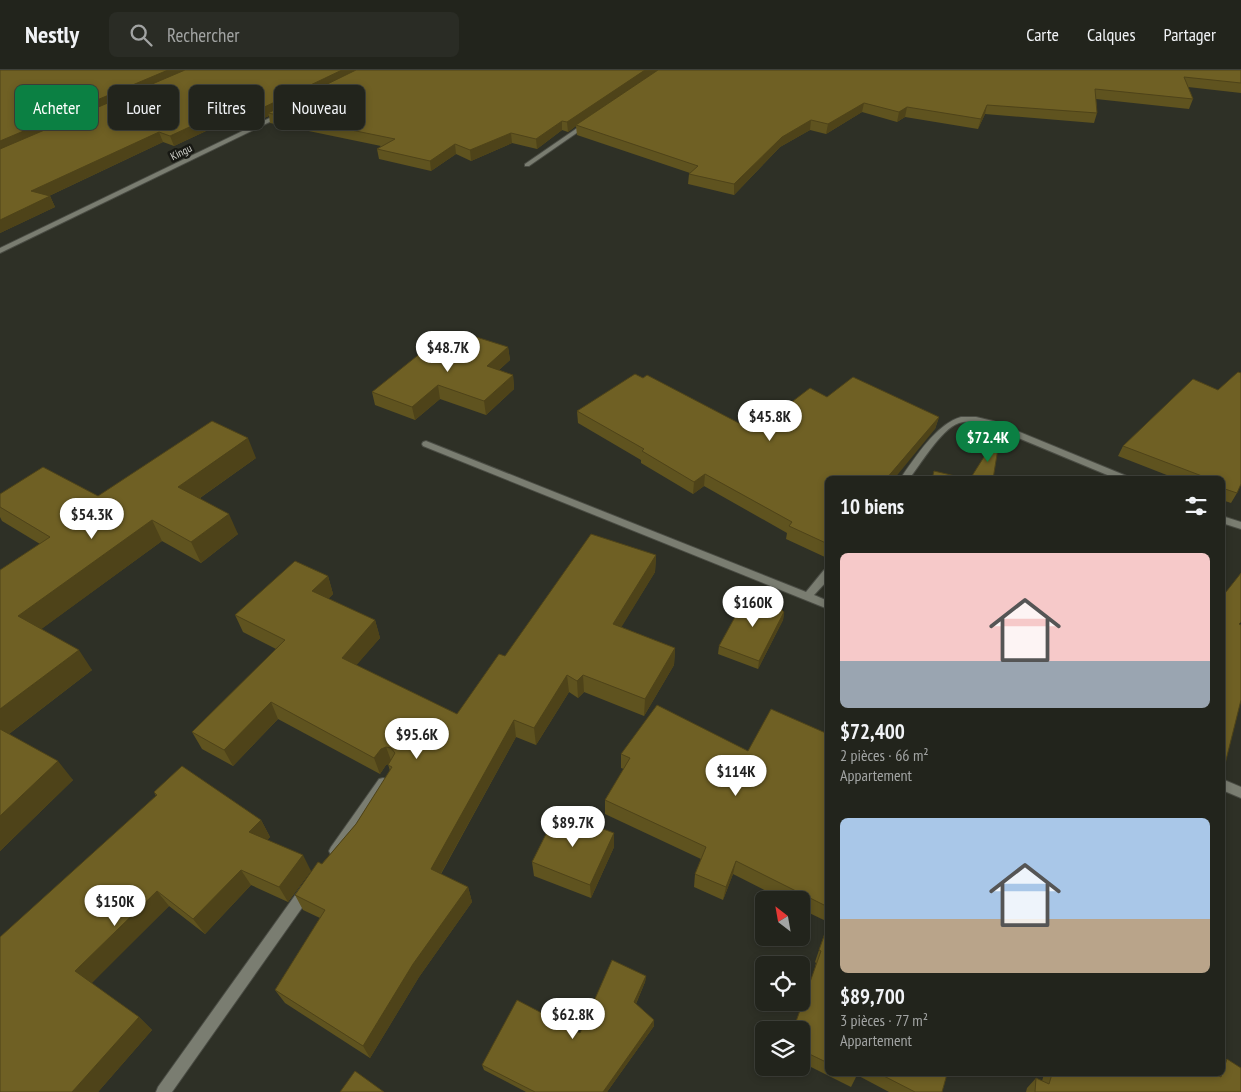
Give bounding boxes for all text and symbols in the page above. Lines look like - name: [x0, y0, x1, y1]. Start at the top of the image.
- search box: [109, 12, 459, 57]
- text: Nestly: [25, 19, 79, 50]
- icon: search: [127, 21, 155, 49]
- text: Rechercher: [167, 23, 240, 47]
- text: Carte: [1026, 23, 1059, 46]
- text: Calques: [1087, 23, 1136, 46]
- text: Partager: [1164, 23, 1216, 46]
- chip: Acheter: [15, 85, 98, 130]
- chip: Louer: [108, 85, 179, 130]
- chip: Filtres: [189, 85, 264, 130]
- chip: Nouveau: [274, 85, 365, 130]
- street label: Kingu: [168, 141, 194, 163]
- pin: $48.7K: [407, 330, 489, 373]
- text: $48.7K: [427, 337, 469, 357]
- pin: $45.8K: [729, 400, 811, 442]
- text: $45.8K: [749, 406, 791, 426]
- pin: $72.4K: [947, 420, 1029, 463]
- text: $72.4K: [967, 427, 1009, 447]
- icon: filters: [1182, 492, 1210, 520]
- text: 10 biens: [840, 493, 904, 520]
- pin: $54.3K: [51, 498, 133, 540]
- text: $54.3K: [71, 504, 113, 524]
- icon: home: [980, 585, 1070, 675]
- pin: $160K: [718, 586, 788, 628]
- text: $160K: [734, 592, 772, 612]
- pin: $95.6K: [376, 718, 458, 760]
- text: $72,400: [840, 718, 905, 745]
- text: $95.6K: [396, 724, 438, 744]
- text: 2 pièces · 66 m²: [840, 745, 929, 765]
- pin: $114K: [701, 754, 771, 797]
- text: $114K: [717, 761, 755, 781]
- text: Appartement: [840, 765, 912, 785]
- pin: $89.7K: [532, 806, 614, 848]
- text: $89.7K: [552, 812, 594, 832]
- icon: home: [980, 850, 1070, 940]
- pin: $150K: [80, 884, 150, 927]
- text: $150K: [96, 891, 134, 911]
- north arrow: [755, 891, 810, 946]
- map controls: [755, 891, 810, 1076]
- button: locate: [755, 956, 810, 1011]
- text: $89,700: [840, 983, 905, 1010]
- pin: $62.8K: [532, 998, 614, 1040]
- text: $62.8K: [552, 1004, 594, 1024]
- text: 3 pièces · 77 m²: [840, 1010, 928, 1030]
- button: layers: [755, 1021, 810, 1076]
- text: Appartement: [840, 1030, 912, 1050]

